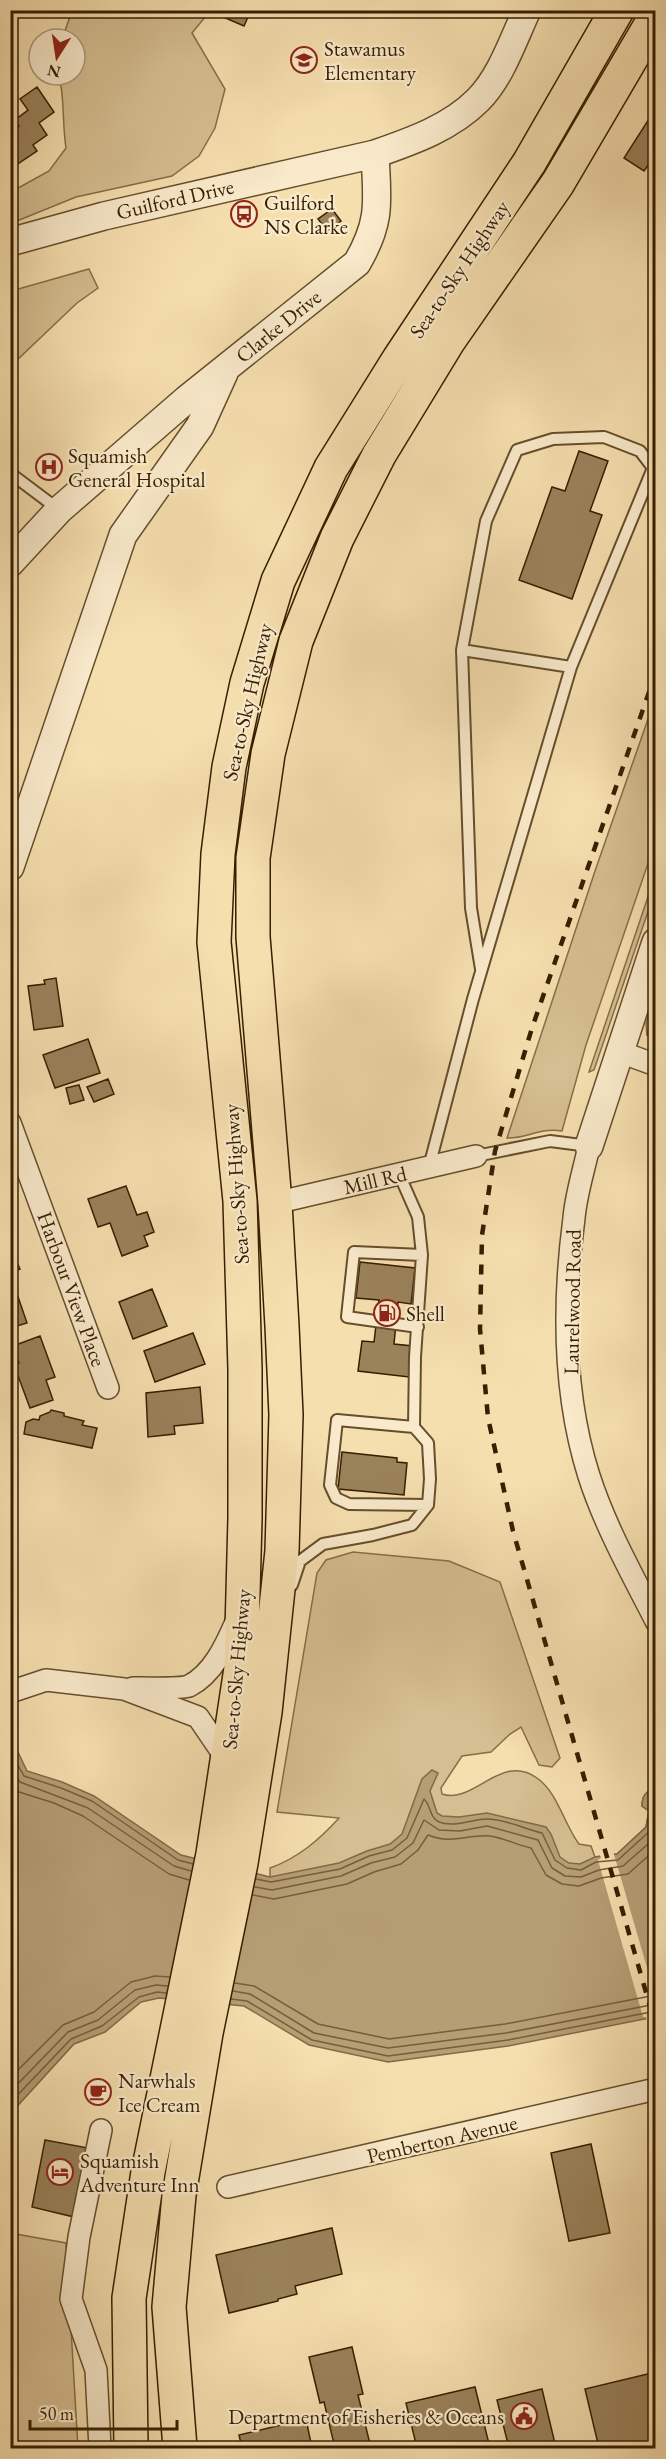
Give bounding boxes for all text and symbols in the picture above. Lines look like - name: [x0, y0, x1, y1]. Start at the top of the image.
- north arrow: [27, 27, 87, 87]
- place label: Stawamus Elementary: [324, 35, 417, 86]
- school or university icon: Stawamus Elementary: [289, 45, 319, 75]
- text: N: [45, 60, 63, 83]
- street label: Guilford Drive: [114, 172, 236, 226]
- place label: Guilford NS Clarke: [264, 189, 348, 240]
- street label: Sea-to-Sky Highway: [403, 194, 516, 343]
- bus stop icon: Guilford NS Clarke: [229, 199, 259, 229]
- street label: Clarke Drive: [230, 283, 326, 369]
- place label: Squamish General Hospital: [68, 442, 206, 493]
- hospital icon: Squamish General Hospital: [34, 452, 64, 482]
- street label: Sea-to-Sky Highway: [216, 620, 278, 783]
- street label: Sea-to-Sky Highway: [217, 1102, 255, 1265]
- street label: Mill Rd: [341, 1160, 410, 1200]
- street label: Harbour View Place: [31, 1208, 113, 1370]
- street label: Laurelwood Road: [557, 1229, 587, 1375]
- fuel station icon: Shell: [372, 1298, 402, 1328]
- place label: Shell: [406, 1300, 445, 1327]
- street label: Sea-to-Sky Highway: [216, 1587, 257, 1750]
- place label: Narwhals Ice Cream: [118, 2067, 201, 2118]
- cafe icon: Narwhals Ice Cream: [83, 2077, 113, 2107]
- street label: Pemberton Avenue: [364, 2109, 520, 2169]
- place label: Squamish Adventure Inn: [79, 2147, 200, 2198]
- hotel icon: Squamish Adventure Inn: [45, 2157, 75, 2187]
- scale bar: [30, 2393, 177, 2431]
- public building icon: Department of Fisheries & Oceans: [509, 2401, 539, 2431]
- text: 50 m: [39, 2402, 74, 2425]
- place label: Department of Fisheries & Oceans: [228, 2403, 504, 2430]

